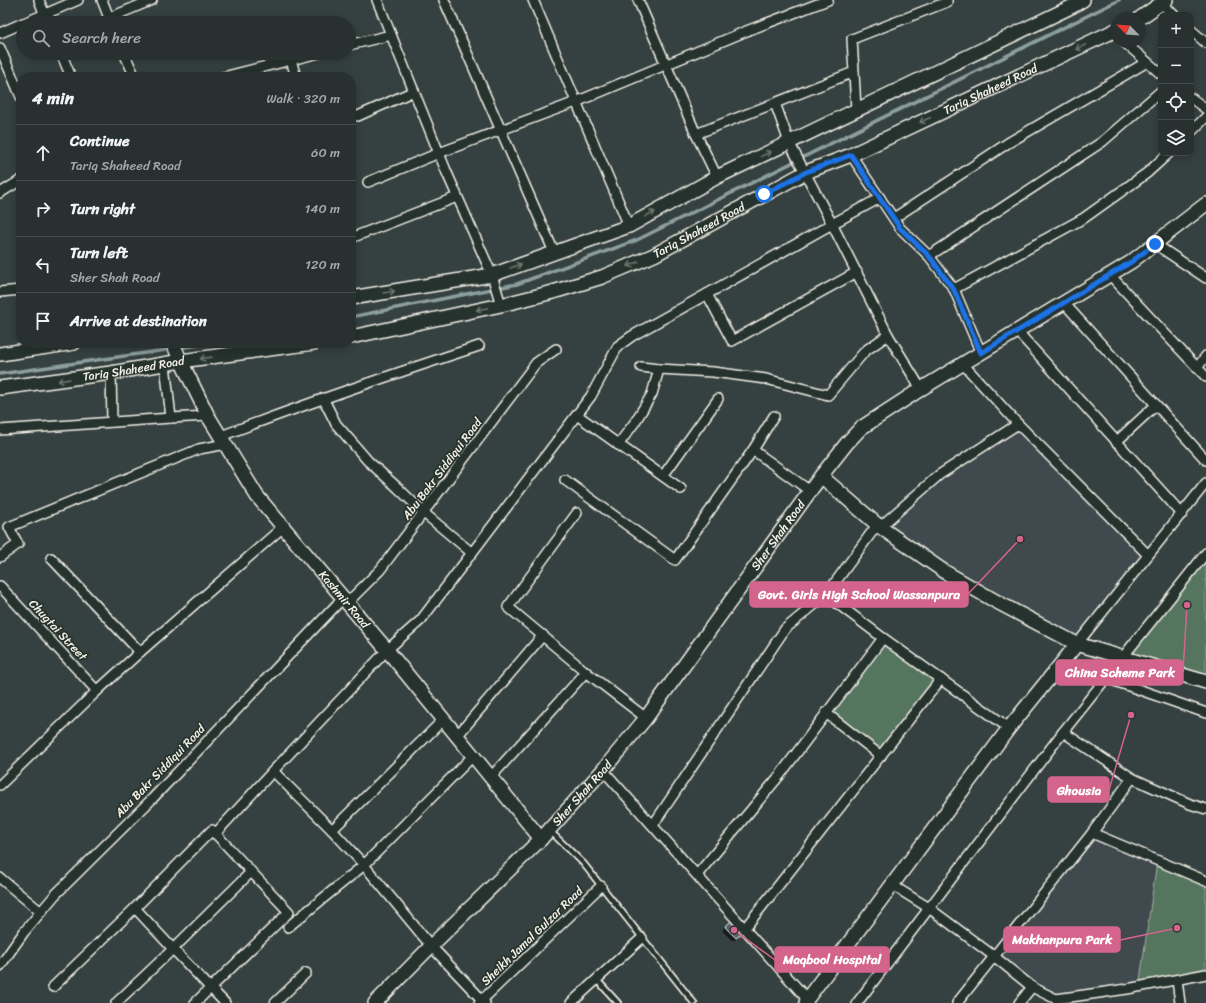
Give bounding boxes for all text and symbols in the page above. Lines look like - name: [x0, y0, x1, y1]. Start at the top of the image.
- north arrow: [1110, 12, 1146, 48]
- map controls: [1158, 12, 1194, 156]
- button: +: [1158, 12, 1194, 48]
- search box: [16, 16, 356, 60]
- text: Search here: [62, 25, 141, 51]
- icon: search: [30, 27, 52, 49]
- one-way arrow: [1075, 44, 1087, 51]
- button: −: [1158, 48, 1194, 84]
- street label: Tariq Shaheed Road: [939, 57, 1042, 121]
- text: 4 min: [32, 83, 74, 113]
- button: locate: [1158, 84, 1194, 120]
- text: Walk · 320 m: [266, 87, 340, 110]
- one-way arrow: [919, 117, 931, 124]
- button: layers: [1158, 120, 1194, 156]
- text: Continue: [70, 128, 130, 154]
- text: 60 m: [311, 141, 340, 164]
- icon: ahead: [32, 142, 54, 164]
- one-way arrow: [759, 149, 771, 157]
- text: Tariq Shaheed Road: [70, 154, 181, 177]
- route start: [755, 185, 773, 203]
- text: Turn right: [70, 196, 135, 222]
- street label: Tariq Shaheed Road: [649, 196, 750, 265]
- text: 140 m: [305, 197, 340, 220]
- icon: right: [32, 198, 54, 220]
- one-way arrow: [644, 210, 656, 217]
- route end: [1146, 235, 1164, 253]
- text: Turn left: [70, 240, 128, 266]
- text: 120 m: [305, 253, 340, 276]
- icon: left: [32, 254, 54, 276]
- one-way arrow: [627, 261, 639, 268]
- one-way arrow: [510, 262, 523, 269]
- text: Sher Shah Road: [70, 266, 160, 289]
- one-way arrow: [383, 288, 396, 296]
- one-way arrow: [476, 305, 489, 313]
- text: Arrive at destination: [70, 308, 207, 334]
- icon: arrive: [32, 310, 54, 332]
- street label: Tariq Shaheed Road: [82, 350, 186, 388]
- one-way arrow: [200, 354, 213, 362]
- one-way arrow: [58, 376, 71, 384]
- street label: Abu Bakr Siddiqui Road: [396, 412, 489, 526]
- street label: Sher Shah Road: [745, 495, 812, 575]
- street label: Kashmir Road: [313, 565, 376, 634]
- callout: Govt. Girls High School Wassanpura: [750, 582, 968, 607]
- text: Govt. Girls High School Wassanpura: [757, 583, 961, 606]
- street label: Chugtai Street: [23, 594, 94, 667]
- callout: China Scheme Park: [1056, 660, 1183, 685]
- text: China Scheme Park: [1064, 661, 1176, 684]
- street label: Abu Bakr Siddiqui Road: [109, 718, 212, 824]
- street label: Sher Shah Road: [546, 755, 618, 831]
- callout: Ghousia: [1048, 777, 1109, 802]
- text: Ghousia: [1056, 779, 1102, 802]
- street label: Sheikh Jamal Gulzar Road: [476, 881, 589, 991]
- callout: Makhanpura Park: [1004, 927, 1120, 952]
- text: Makhanpura Park: [1011, 928, 1113, 951]
- callout: Maqbool Hospital: [775, 947, 889, 972]
- text: Maqbool Hospital: [782, 948, 882, 971]

